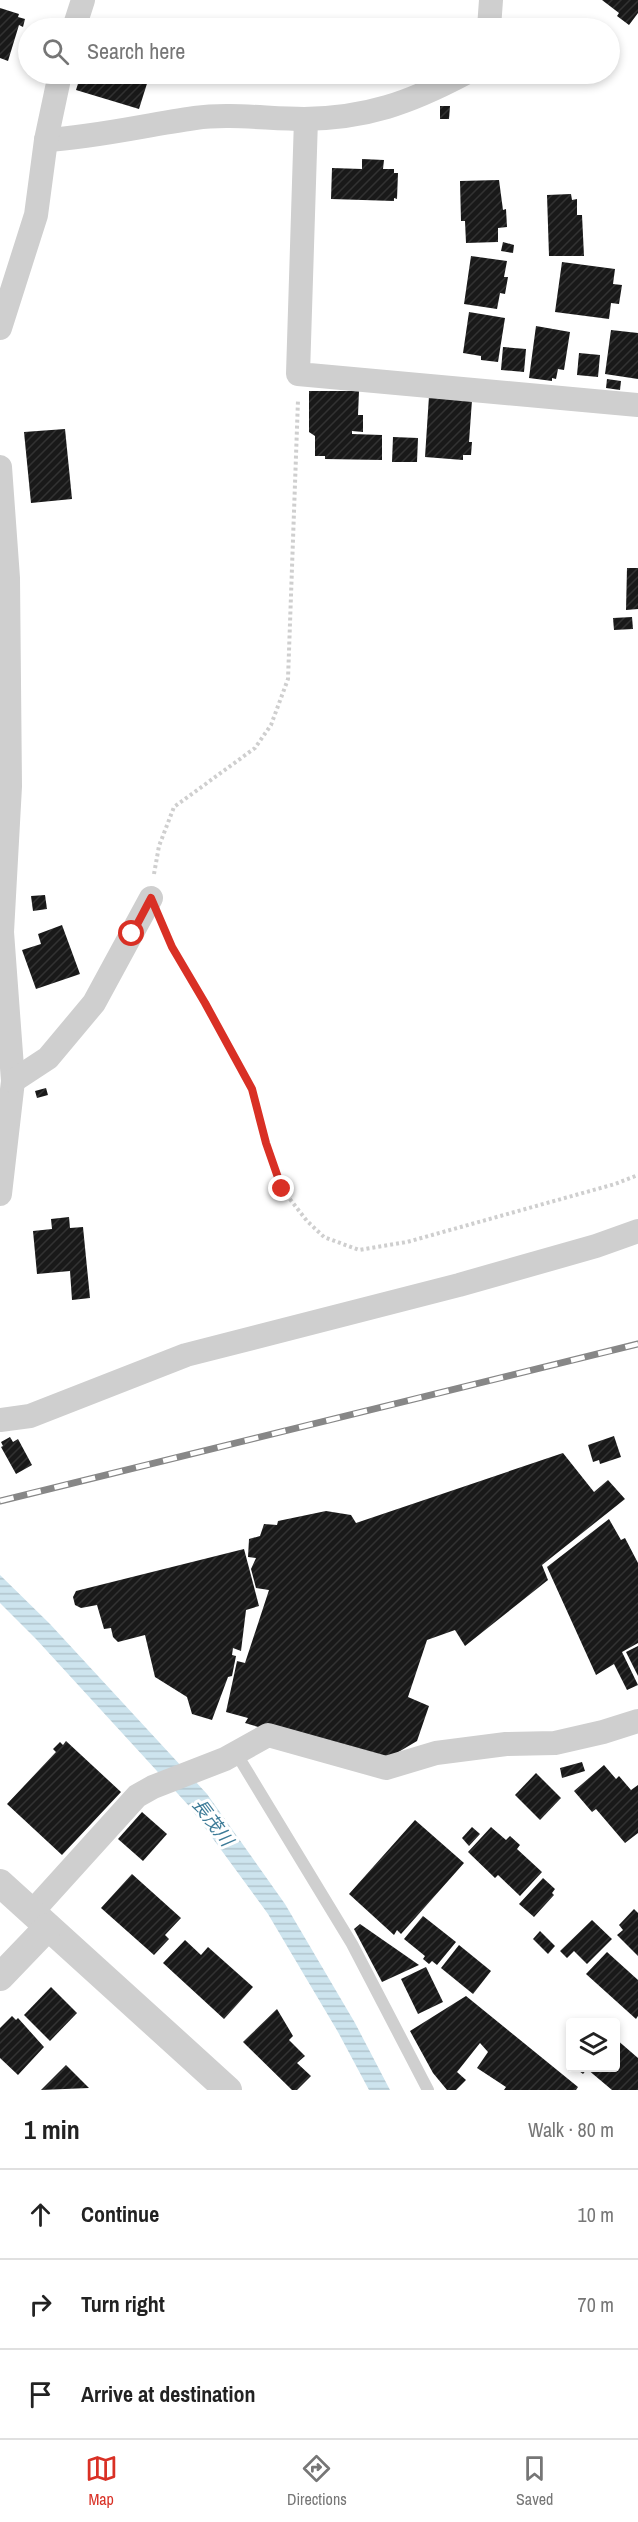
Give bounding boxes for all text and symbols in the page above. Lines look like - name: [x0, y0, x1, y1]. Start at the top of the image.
- search box: [18, 18, 620, 84]
- icon: search: [39, 35, 72, 68]
- text: Search here: [87, 36, 185, 66]
- route start: [118, 920, 144, 946]
- route end: [268, 1175, 294, 1201]
- water label: 長茂川: [187, 1793, 240, 1853]
- map controls: [566, 2018, 620, 2072]
- button: layers: [566, 2018, 620, 2072]
- text: 1 min: [24, 2112, 80, 2147]
- text: Walk · 80 m: [528, 2116, 614, 2143]
- icon: ahead: [24, 2198, 57, 2231]
- text: Continue: [81, 2199, 159, 2229]
- text: 10 m: [578, 2201, 614, 2228]
- icon: right: [24, 2288, 57, 2321]
- text: Turn right: [81, 2289, 165, 2319]
- text: 70 m: [578, 2291, 614, 2318]
- icon: arrive: [24, 2378, 57, 2411]
- text: Arrive at destination: [81, 2379, 255, 2409]
- tab: Map: [85, 2452, 118, 2510]
- tab: Directions: [287, 2452, 347, 2510]
- tab: Saved: [516, 2452, 553, 2510]

